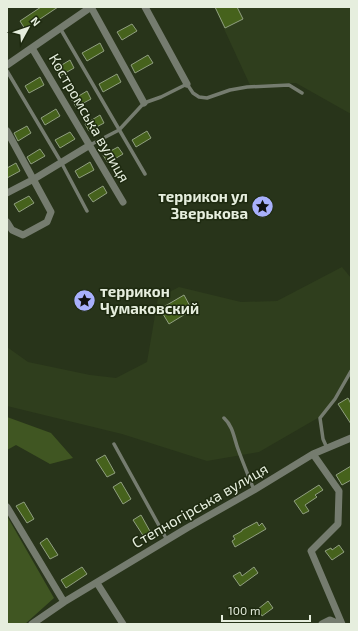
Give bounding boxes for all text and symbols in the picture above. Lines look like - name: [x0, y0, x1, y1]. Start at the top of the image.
- north arrow: [8, 8, 48, 48]
- text: N: [29, 14, 44, 29]
- street label: Костромська вулиця: [45, 50, 134, 185]
- place label: террикон ул Зверькова: [158, 187, 248, 222]
- place icon: террикон ул Зверькова: [250, 193, 276, 219]
- place label: террикон Чумаковский: [100, 282, 199, 317]
- place icon: террикон Чумаковский: [72, 288, 98, 314]
- street label: Степногірська вулиця: [128, 459, 271, 552]
- scale bar: [222, 597, 310, 623]
- text: 100 m: [228, 603, 260, 617]

